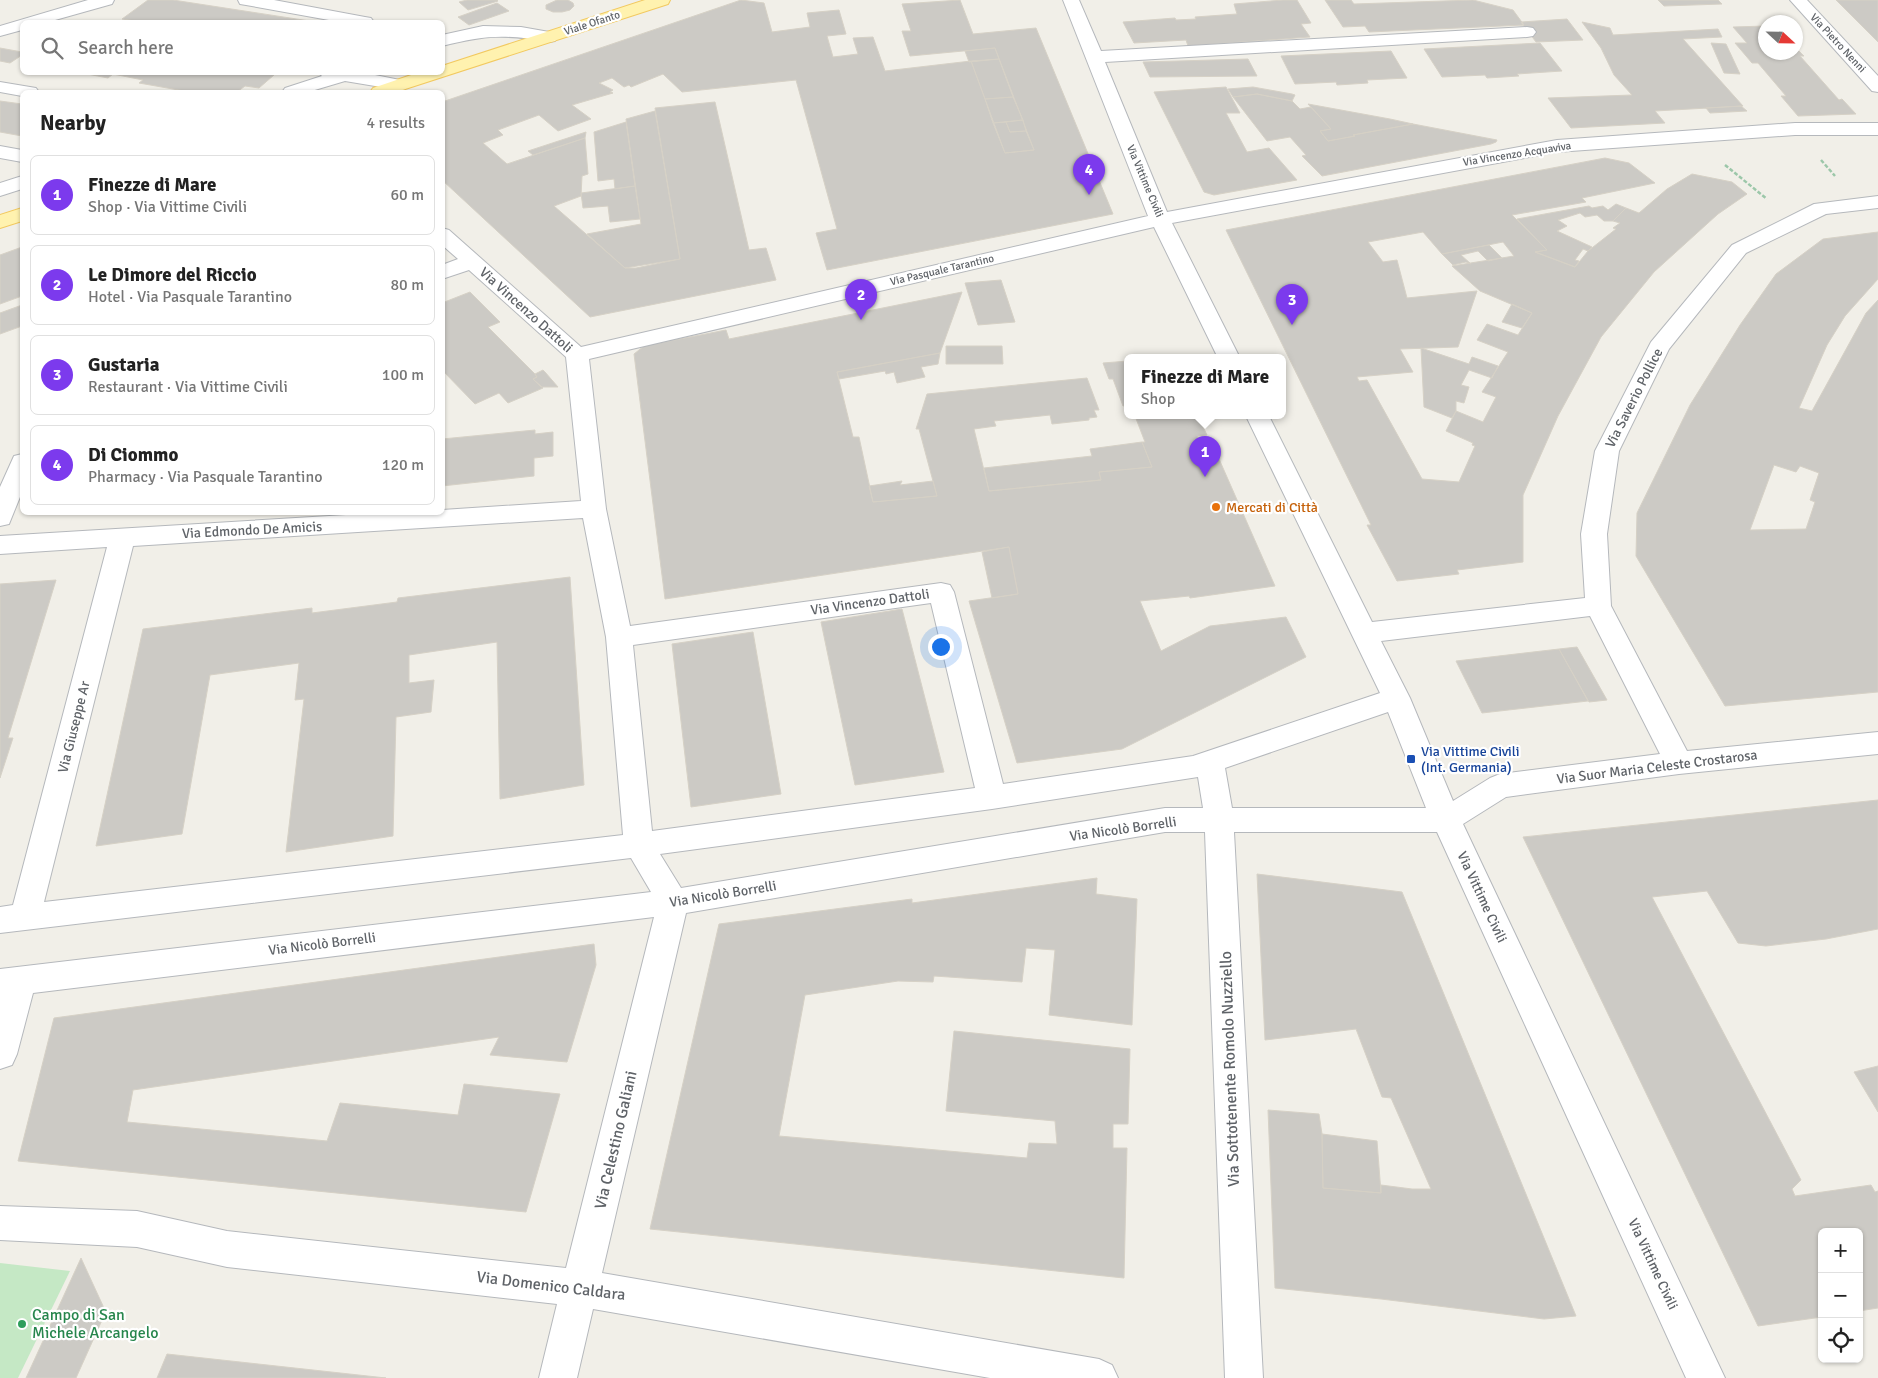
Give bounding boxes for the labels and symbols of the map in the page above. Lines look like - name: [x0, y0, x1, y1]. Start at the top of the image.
- street label: Viale Ofanto: [562, 8, 622, 38]
- street label: Via Pietro Nenni: [1807, 11, 1869, 75]
- north arrow: [1758, 15, 1803, 60]
- street label: Via Vincenzo Acquaviva: [1462, 139, 1572, 169]
- street label: Via Vittime Civili: [1124, 143, 1166, 219]
- pin: 4: [1073, 154, 1105, 195]
- street label: Via Pasquale Tarantino: [889, 252, 996, 288]
- street label: Via Vincenzo Dattoli: [476, 264, 576, 356]
- pin: 2: [845, 279, 877, 320]
- pin: 3: [1276, 284, 1308, 325]
- street label: Via Saverio Pollice: [1602, 345, 1666, 451]
- pin: 1: [1189, 436, 1221, 477]
- place label: Mercati di Città: [1226, 499, 1318, 516]
- marker: Mercati di Città: [1210, 501, 1222, 513]
- street label: Via Edmondo De Amicis: [181, 518, 323, 542]
- street label: Via Vincenzo Dattoli: [810, 585, 930, 619]
- your location: [928, 634, 954, 660]
- street label: Via Giuseppe Ar: [54, 678, 94, 775]
- place label: Via Vittime Civili (Int. Germania): [1421, 743, 1520, 776]
- street label: Via Suor Maria Celeste Crostarosa: [1556, 746, 1758, 788]
- marker: Via Vittime Civili (Int. Germania): [1405, 753, 1417, 765]
- street label: Via Nicolò Borrelli: [1068, 813, 1178, 845]
- street label: Via Vittime Civili: [1453, 849, 1511, 945]
- street label: Via Nicolò Borrelli: [668, 877, 778, 911]
- street label: Via Nicolò Borrelli: [267, 929, 377, 959]
- street label: Via Sottotenente Romolo Nuzziello: [1216, 951, 1244, 1187]
- street label: Via Celestino Galiani: [590, 1069, 642, 1211]
- street label: Via Vittime Civili: [1624, 1216, 1682, 1312]
- street label: Via Domenico Caldara: [475, 1267, 627, 1305]
- place label: Campo di San Michele Arcangelo: [32, 1305, 159, 1343]
- marker: Campo di San Michele Arcangelo: [16, 1318, 28, 1330]

